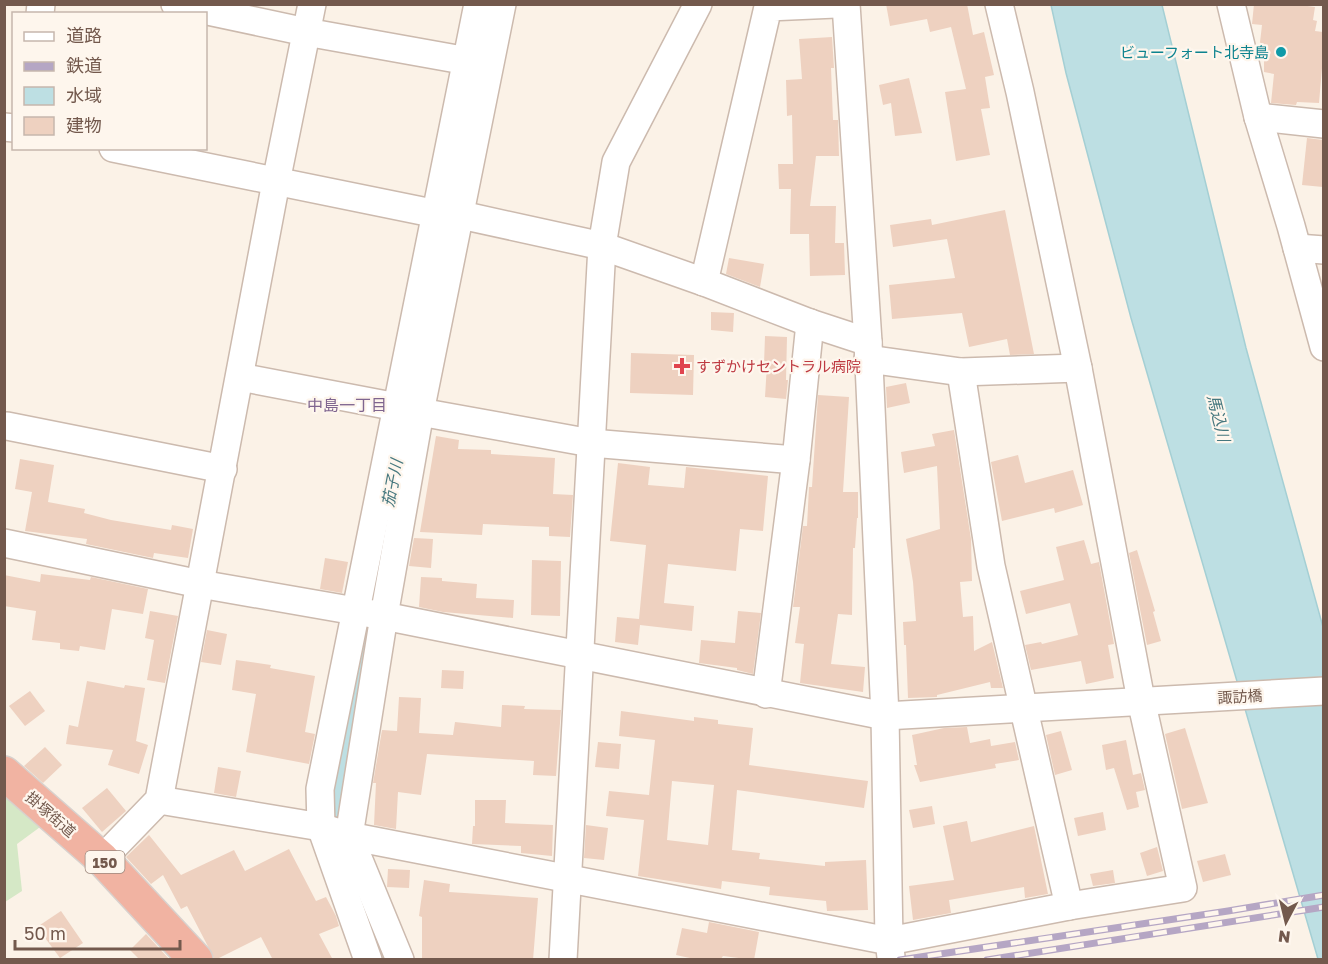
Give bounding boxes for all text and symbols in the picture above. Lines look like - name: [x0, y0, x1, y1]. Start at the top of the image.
- legend: [12, 12, 207, 150]
- text: 道路: [66, 24, 102, 46]
- place label: ビューフォート北寺島: [1120, 43, 1269, 61]
- marker: ビューフォート北寺島: [1274, 45, 1288, 59]
- text: 鉄道: [66, 54, 102, 76]
- text: 水域: [66, 84, 102, 106]
- text: 建物: [66, 114, 102, 136]
- marker: すずかけセントラル病院: [673, 357, 691, 375]
- place label: すずかけセントラル病院: [696, 357, 861, 375]
- water label: 馬込川: [1203, 392, 1235, 446]
- district label: 中島一丁目: [307, 395, 387, 415]
- water label: 茄子川: [378, 456, 407, 508]
- street label: 諏訪橋: [1217, 686, 1263, 706]
- street label: 掛塚街道: [22, 788, 80, 840]
- road number: 150: [86, 851, 124, 873]
- north arrow: [1256, 892, 1316, 952]
- scale bar: [15, 913, 180, 951]
- text: 50 m: [24, 922, 66, 944]
- text: N: [1277, 926, 1291, 948]

